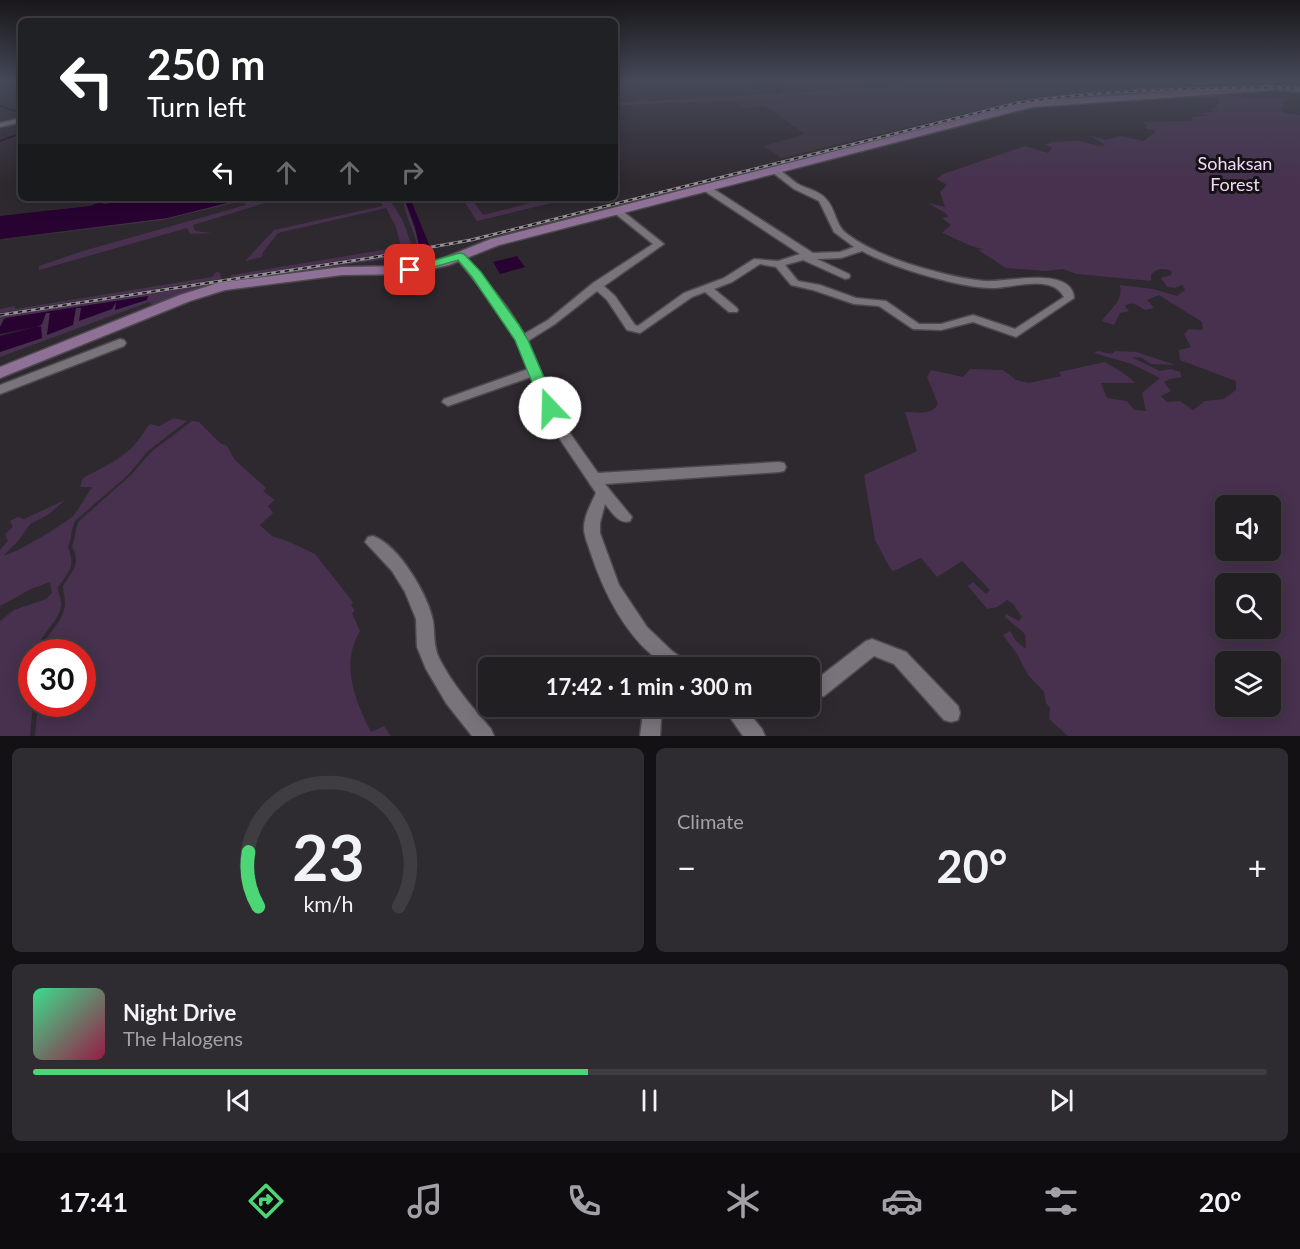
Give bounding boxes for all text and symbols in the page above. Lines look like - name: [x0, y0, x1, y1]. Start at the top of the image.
- text: 250 m: [147, 39, 265, 89]
- icon: left: [48, 42, 126, 120]
- text: Turn left: [147, 90, 246, 123]
- park label: Sohaksan Forest: [1198, 152, 1272, 195]
- icon: left: [207, 156, 240, 189]
- icon: ahead: [270, 156, 303, 189]
- icon: ahead: [333, 156, 366, 189]
- icon: right: [396, 156, 429, 189]
- pin: [384, 244, 435, 295]
- icon: arrive: [393, 253, 426, 286]
- position arrow: [518, 376, 582, 440]
- map controls: [1215, 495, 1281, 717]
- button: sound: [1215, 495, 1281, 561]
- button: search: [1215, 573, 1281, 639]
- speed limit sign: 30: [18, 639, 96, 717]
- button: layers: [1215, 651, 1281, 717]
- text: 17:42 · 1 min · 300 m: [546, 673, 752, 700]
- text: Climate: [677, 809, 744, 833]
- text: 23: [292, 819, 364, 894]
- text: 20°: [937, 839, 1007, 893]
- text: −: [677, 847, 696, 887]
- text: +: [1248, 847, 1267, 887]
- text: km/h: [303, 891, 353, 917]
- text: Night Drive: [123, 999, 236, 1026]
- text: The Halogens: [123, 1026, 243, 1050]
- icon: previous: [222, 1084, 255, 1117]
- icon: pause: [633, 1084, 666, 1117]
- icon: next: [1045, 1084, 1078, 1117]
- icon: directions: [245, 1180, 287, 1222]
- icon: music: [404, 1180, 446, 1222]
- icon: phone: [563, 1180, 605, 1222]
- icon: climate: [722, 1180, 764, 1222]
- icon: car: [881, 1180, 923, 1222]
- icon: filters: [1040, 1180, 1082, 1222]
- text: 17:41: [58, 1185, 128, 1218]
- text: 20°: [1199, 1185, 1241, 1218]

